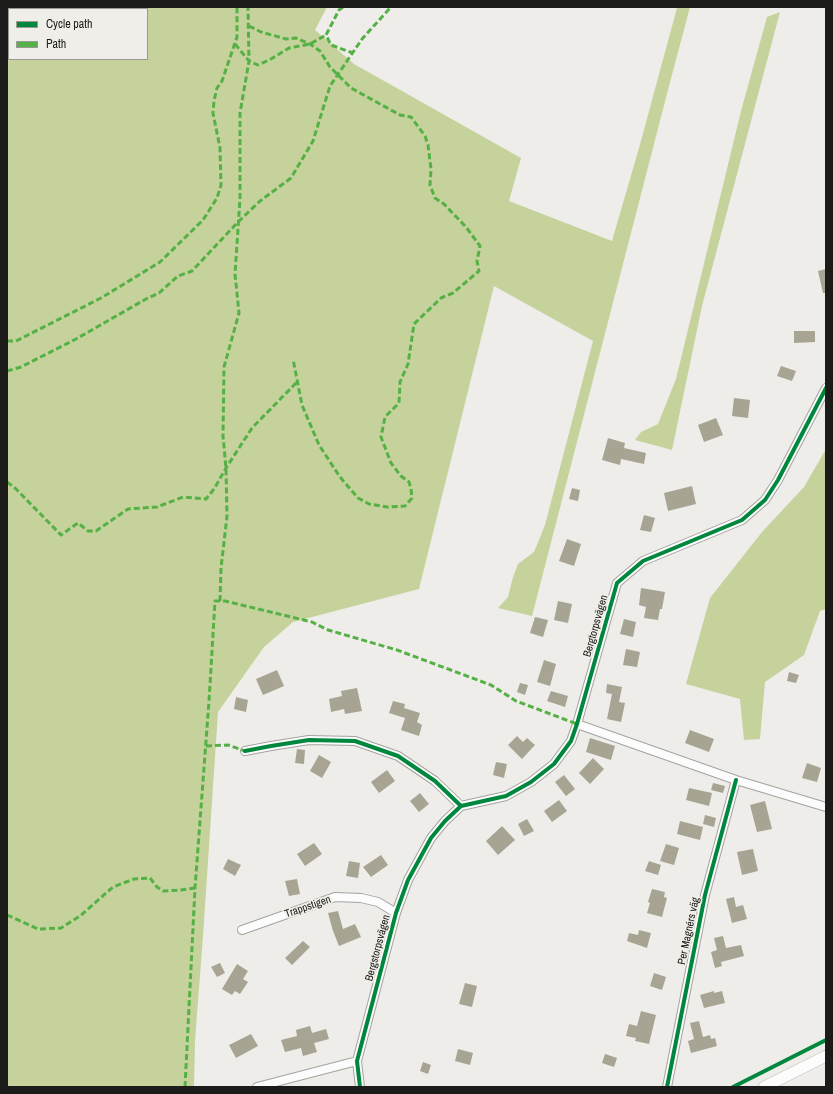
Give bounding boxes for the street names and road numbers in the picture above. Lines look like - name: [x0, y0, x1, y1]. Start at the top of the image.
- street label: Bergtorpsvägen: [581, 594, 611, 658]
- street label: Trappstigen: [283, 893, 333, 921]
- street label: Per Magnérs väg: [675, 896, 703, 966]
- street label: Bergstorpsvägen: [363, 913, 393, 983]

